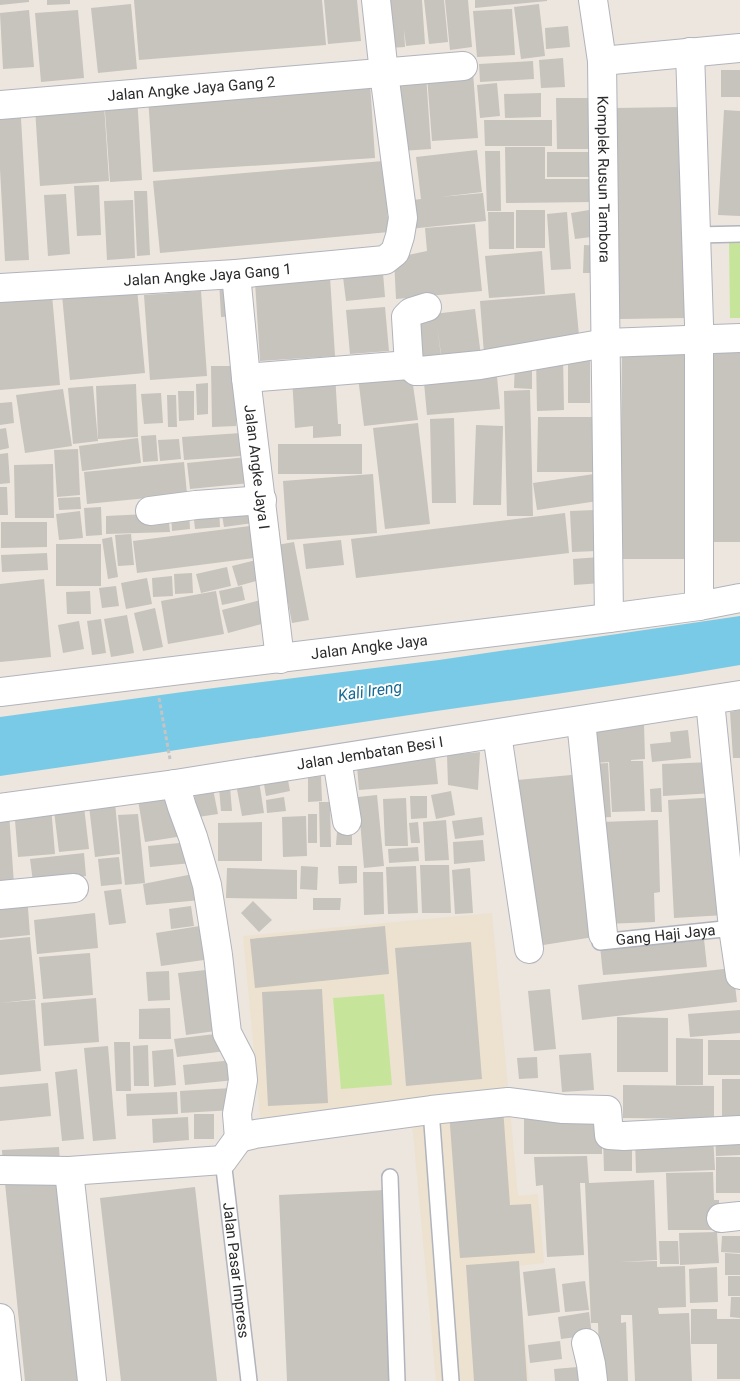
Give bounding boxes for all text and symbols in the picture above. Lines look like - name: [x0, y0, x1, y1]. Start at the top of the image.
- street label: Jalan Angke Jaya Gang 2: [107, 73, 276, 105]
- street label: Komplek Rusun Tambora: [593, 96, 614, 263]
- street label: Jalan Angke Jaya Gang 1: [123, 260, 292, 290]
- street label: Jalan Angke Jaya I: [240, 404, 273, 530]
- street label: Jalan Angke Jaya: [310, 631, 429, 663]
- water label: Kali Ireng: [337, 677, 404, 705]
- street label: Jalan Jembatan Besi I: [295, 733, 444, 774]
- street label: Gang Haji Jaya: [615, 921, 716, 949]
- street label: Jalan Pasar Impress: [219, 1201, 253, 1339]

